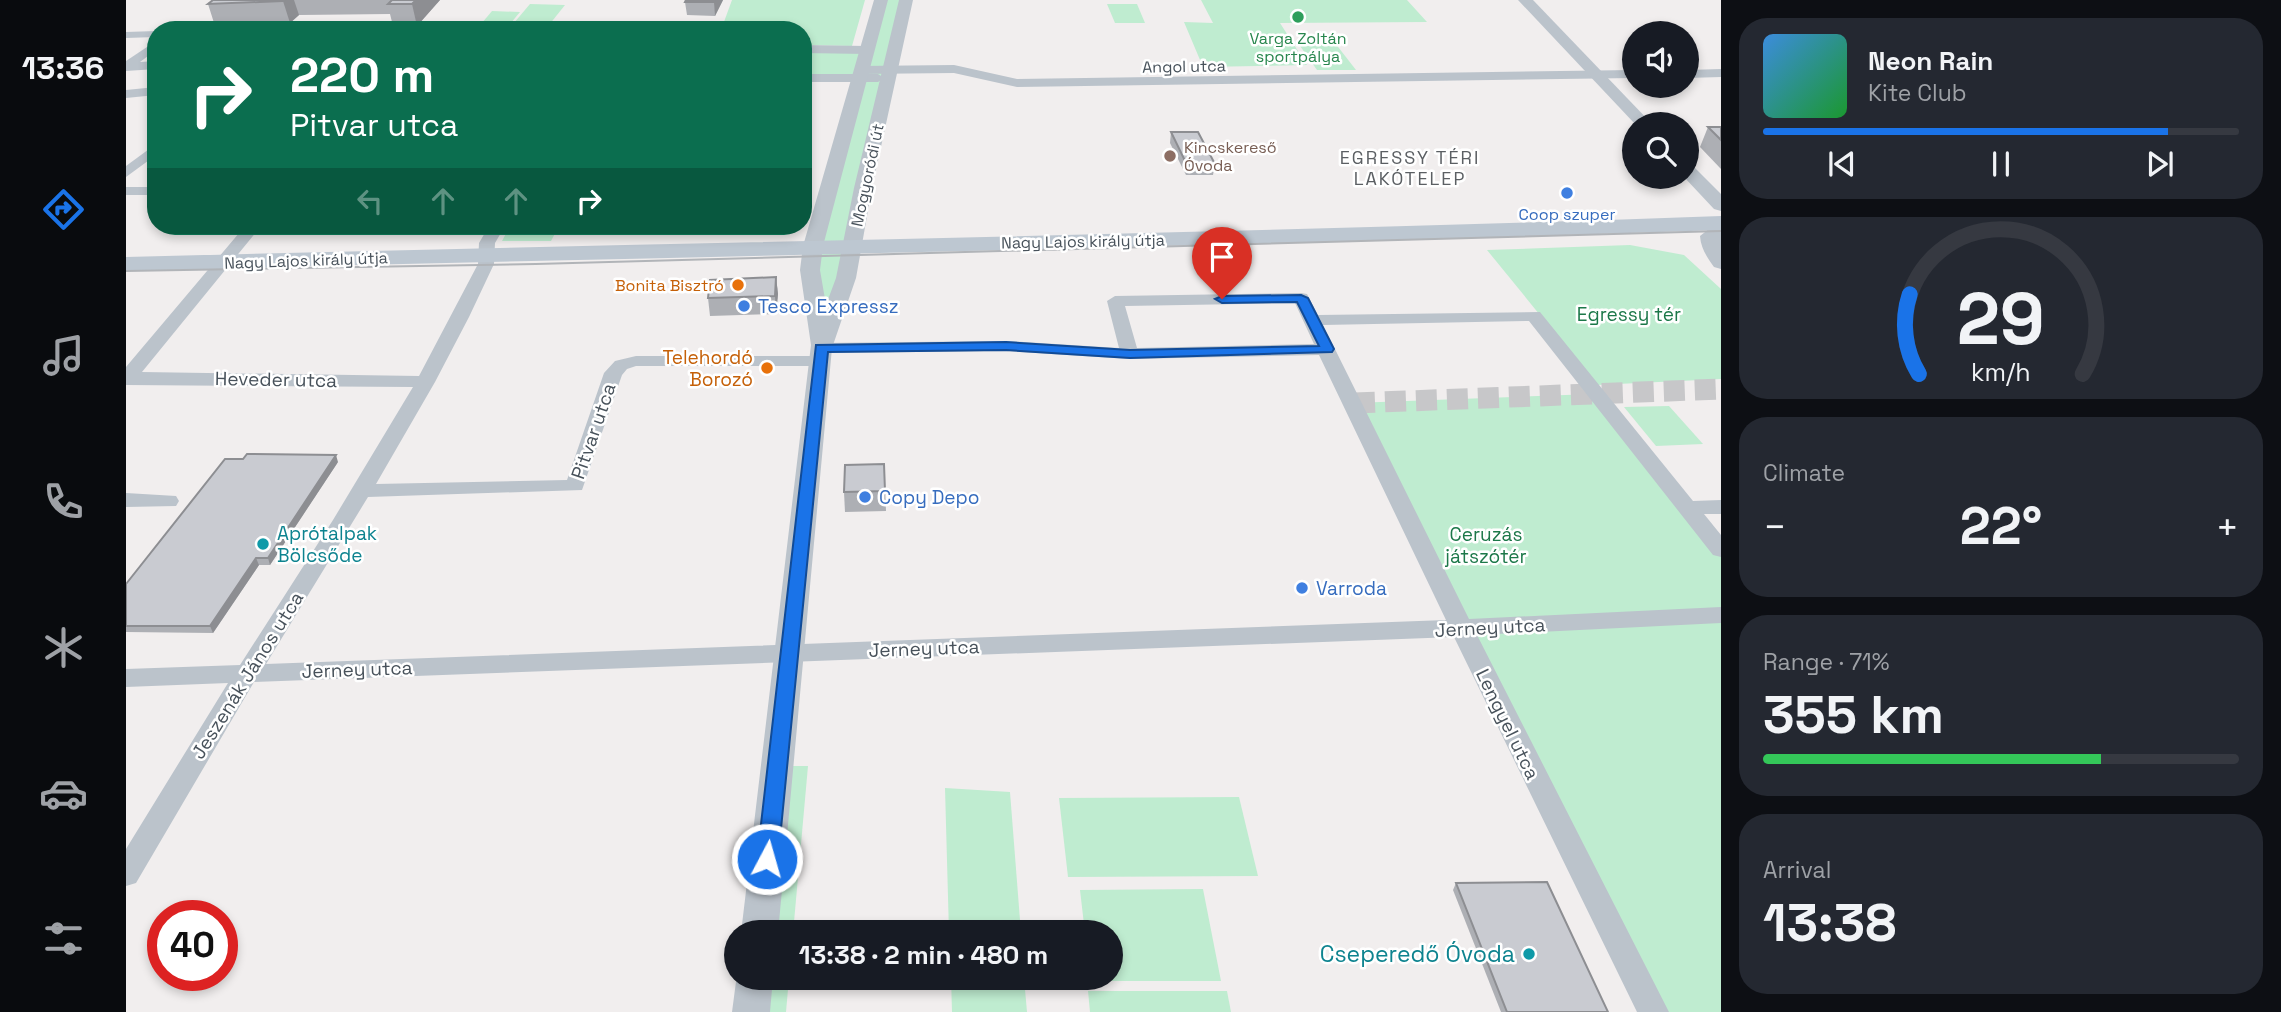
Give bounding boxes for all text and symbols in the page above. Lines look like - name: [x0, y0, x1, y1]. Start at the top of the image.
- marker: Varga Zoltán sportpálya: [1290, 9, 1306, 25]
- map controls: [1622, 21, 1699, 189]
- button: sound: [1622, 21, 1699, 98]
- place label: Varga Zoltán sportpálya: [1250, 28, 1346, 67]
- text: 220 m: [290, 44, 434, 106]
- text: Neon Rain: [1868, 44, 1993, 78]
- text: 13:36: [22, 48, 104, 88]
- icon: right: [175, 49, 266, 140]
- street label: Angol utca: [1142, 55, 1226, 78]
- text: Kite Club: [1868, 78, 1967, 108]
- text: Pitvar utca: [290, 105, 459, 145]
- button: search: [1622, 112, 1699, 189]
- street label: Mogyoródi út: [846, 122, 889, 229]
- place label: Kincskereső Óvoda: [1184, 137, 1277, 176]
- icon: previous: [1823, 145, 1861, 183]
- icon: pause: [1982, 145, 2020, 183]
- icon: next: [2141, 145, 2179, 183]
- district label: EGRESSY TÉRI LAKÓTELEP: [1340, 146, 1480, 190]
- marker: Kincskereső Óvoda: [1162, 148, 1178, 164]
- icon: left: [351, 182, 389, 220]
- icon: ahead: [424, 182, 462, 220]
- icon: ahead: [497, 182, 535, 220]
- icon: right: [570, 182, 608, 220]
- icon: directions: [39, 185, 88, 234]
- marker: Coop szuper: [1559, 185, 1575, 201]
- place label: Coop szuper: [1519, 204, 1615, 225]
- pin: [1192, 227, 1252, 299]
- street label: Nagy Lajos király útja: [1001, 230, 1165, 253]
- icon: arrive: [1203, 238, 1241, 276]
- street label: Nagy Lajos király útja: [224, 247, 388, 274]
- text: 29: [1957, 272, 2045, 365]
- place label: Bonita Bisztró: [615, 275, 724, 296]
- marker: Bonita Bisztró: [730, 277, 746, 293]
- place label: Tesco Expressz: [758, 294, 899, 319]
- marker: Tesco Expressz: [736, 298, 752, 314]
- park label: Egressy tér: [1577, 302, 1681, 327]
- icon: music: [39, 331, 88, 380]
- place label: Telehordó Borozó: [662, 345, 753, 392]
- text: km/h: [1971, 355, 2031, 387]
- marker: Telehordó Borozó: [759, 360, 775, 376]
- street label: Heveder utca: [215, 366, 337, 393]
- street label: Pitvar utca: [565, 380, 622, 483]
- text: Climate: [1763, 458, 1845, 488]
- icon: phone: [39, 477, 88, 526]
- place label: Copy Depo: [879, 485, 980, 510]
- marker: Copy Depo: [857, 489, 873, 505]
- text: 22°: [1960, 493, 2042, 559]
- text: −: [1763, 503, 1787, 551]
- text: +: [2215, 503, 2239, 551]
- place label: Aprótalpak Bölcsőde: [277, 521, 377, 568]
- park label: Ceruzás játszótér: [1444, 522, 1527, 569]
- marker: Aprótalpak Bölcsőde: [255, 536, 271, 552]
- place label: Varroda: [1316, 576, 1387, 601]
- marker: Varroda: [1294, 580, 1310, 596]
- street label: Jeszenák János utca: [186, 587, 309, 764]
- street label: Jerney utca: [1434, 612, 1546, 643]
- icon: climate: [39, 623, 88, 672]
- street label: Jerney utca: [868, 634, 980, 663]
- text: Range · 71%: [1763, 647, 1889, 677]
- street label: Jerney utca: [301, 655, 413, 684]
- street label: Lengyel utca: [1470, 665, 1545, 784]
- text: 355 km: [1763, 682, 1944, 748]
- icon: car: [39, 769, 88, 818]
- position arrow: [730, 822, 804, 896]
- text: Arrival: [1763, 855, 1831, 885]
- text: 13:38: [1763, 890, 1896, 956]
- speed limit sign: 40: [147, 900, 238, 991]
- icon: filters: [39, 914, 88, 963]
- text: 13:38 · 2 min · 480 m: [799, 938, 1048, 972]
- place label: Cseperedő Óvoda: [1320, 939, 1515, 969]
- marker: Cseperedő Óvoda: [1521, 946, 1537, 962]

